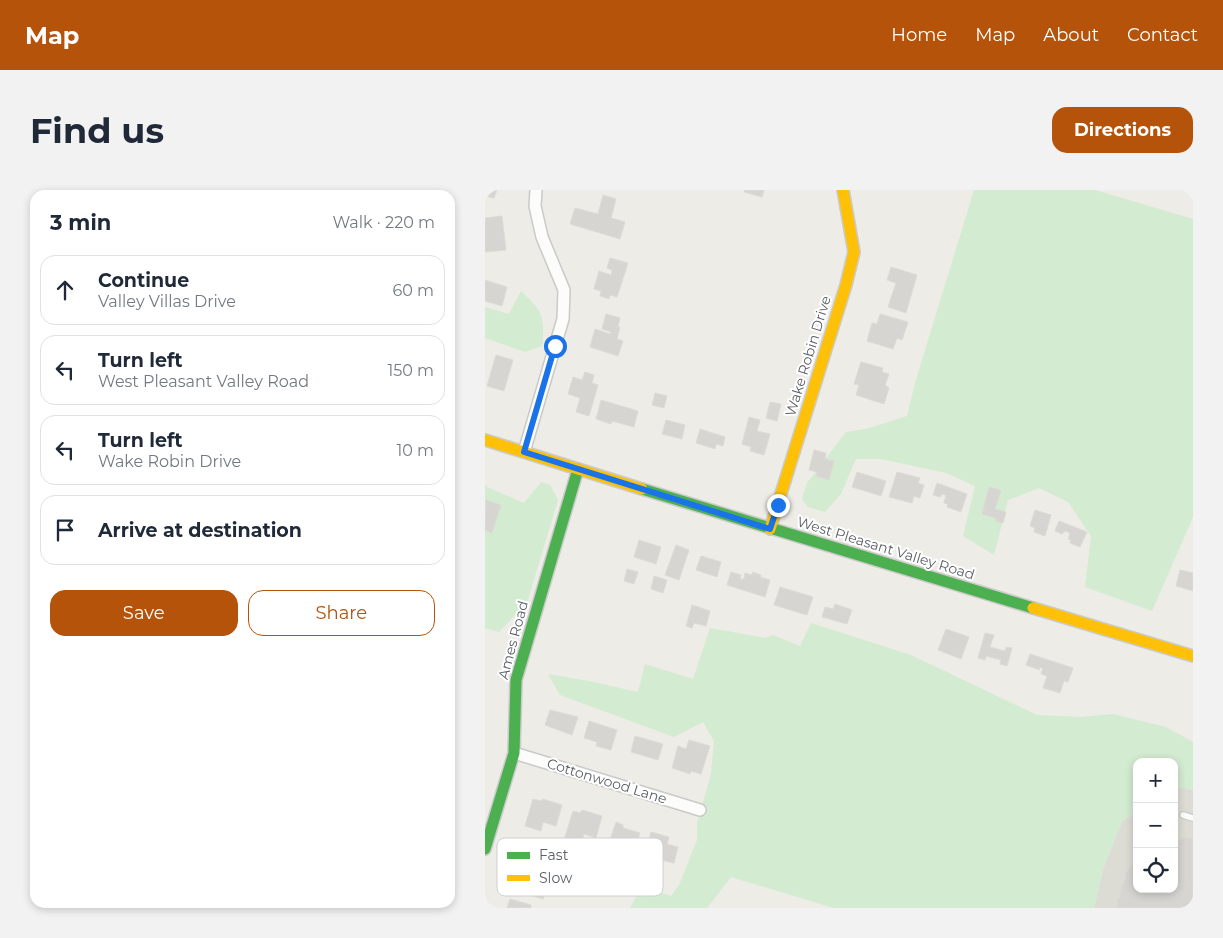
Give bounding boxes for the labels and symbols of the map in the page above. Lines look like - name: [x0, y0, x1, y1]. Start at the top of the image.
- street label: Wake Robin Drive: [781, 293, 835, 419]
- route start: [544, 335, 567, 358]
- route end: [767, 494, 790, 517]
- street label: West Pleasant Valley Road: [795, 512, 977, 584]
- street label: Ames Road: [494, 599, 532, 681]
- street label: Cottonwood Lane: [545, 754, 669, 808]
- legend: [497, 838, 663, 896]
- text: Fast: [539, 846, 569, 864]
- text: Slow: [539, 869, 573, 887]

